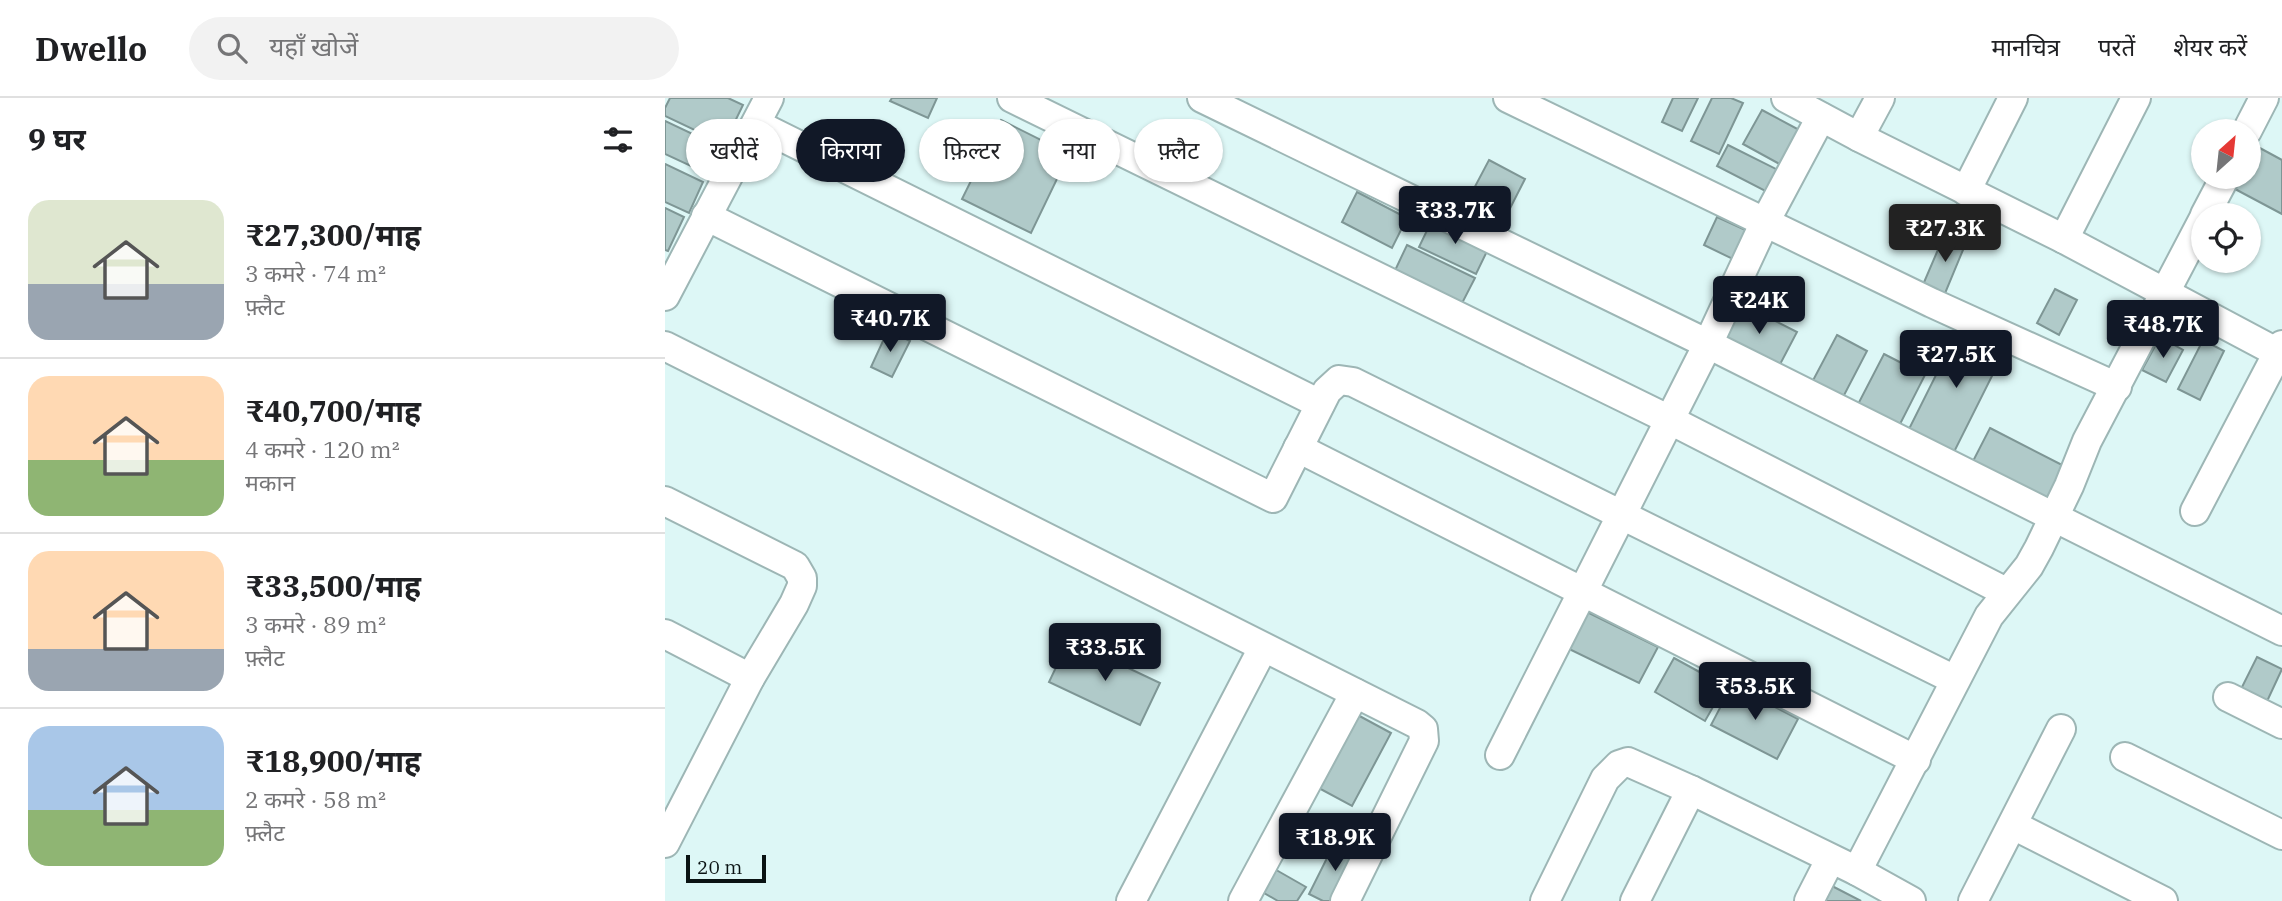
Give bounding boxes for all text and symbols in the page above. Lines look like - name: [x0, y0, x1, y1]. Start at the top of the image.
- search box: [189, 17, 679, 80]
- text: Dwello: [35, 27, 147, 70]
- icon: search: [213, 29, 251, 67]
- text: यहाँ खोजें: [269, 29, 358, 63]
- text: मानचित्र: [1991, 31, 2060, 63]
- text: परतें: [2098, 31, 2135, 63]
- text: शेयर करें: [2173, 31, 2247, 63]
- text: 9 घर: [28, 119, 86, 158]
- chip: खरीदें: [686, 119, 782, 182]
- chip: किराया: [796, 119, 905, 182]
- chip: फ़िल्टर: [919, 119, 1024, 182]
- chip: नया: [1038, 119, 1120, 182]
- chip: फ़्लैट: [1134, 119, 1223, 182]
- north arrow: [2191, 119, 2261, 189]
- map controls: [2191, 119, 2261, 273]
- icon: filters: [599, 121, 637, 159]
- pin: ₹33.7K: [1398, 186, 1512, 246]
- text: ₹33.7K: [1415, 194, 1495, 224]
- button: locate: [2191, 203, 2261, 273]
- pin: ₹27.3K: [1888, 204, 2002, 264]
- text: ₹27.3K: [1905, 212, 1985, 242]
- text: ₹27,300/माह: [245, 215, 421, 254]
- icon: home: [84, 228, 168, 312]
- text: 3 कमरे · 74 m²: [245, 258, 386, 288]
- pin: ₹24K: [1718, 276, 1800, 336]
- text: ₹24K: [1729, 284, 1789, 314]
- text: फ़्लैट: [245, 291, 285, 321]
- pin: ₹40.7K: [833, 294, 947, 354]
- pin: ₹48.7K: [2106, 300, 2220, 360]
- text: ₹40.7K: [850, 302, 930, 332]
- text: ₹48.7K: [2123, 308, 2203, 338]
- pin: ₹27.5K: [1899, 330, 2013, 390]
- text: ₹27.5K: [1916, 338, 1996, 368]
- text: ₹40,700/माह: [245, 391, 421, 430]
- icon: home: [84, 404, 168, 488]
- text: 4 कमरे · 120 m²: [245, 434, 400, 464]
- text: मकान: [245, 467, 295, 497]
- text: ₹33,500/माह: [245, 566, 421, 605]
- icon: home: [84, 579, 168, 663]
- text: 3 कमरे · 89 m²: [245, 609, 386, 639]
- pin: ₹33.5K: [1048, 624, 1162, 683]
- text: ₹33.5K: [1065, 631, 1145, 661]
- text: फ़्लैट: [245, 642, 285, 672]
- pin: ₹53.5K: [1698, 662, 1812, 722]
- text: ₹53.5K: [1715, 670, 1795, 700]
- text: ₹18,900/माह: [245, 741, 421, 780]
- icon: home: [84, 754, 168, 838]
- text: 2 कमरे · 58 m²: [245, 784, 386, 814]
- pin: ₹18.9K: [1278, 814, 1392, 873]
- text: फ़्लैट: [245, 817, 285, 847]
- text: ₹18.9K: [1295, 821, 1375, 851]
- scale bar: [686, 852, 767, 884]
- text: 20 m: [697, 855, 742, 879]

